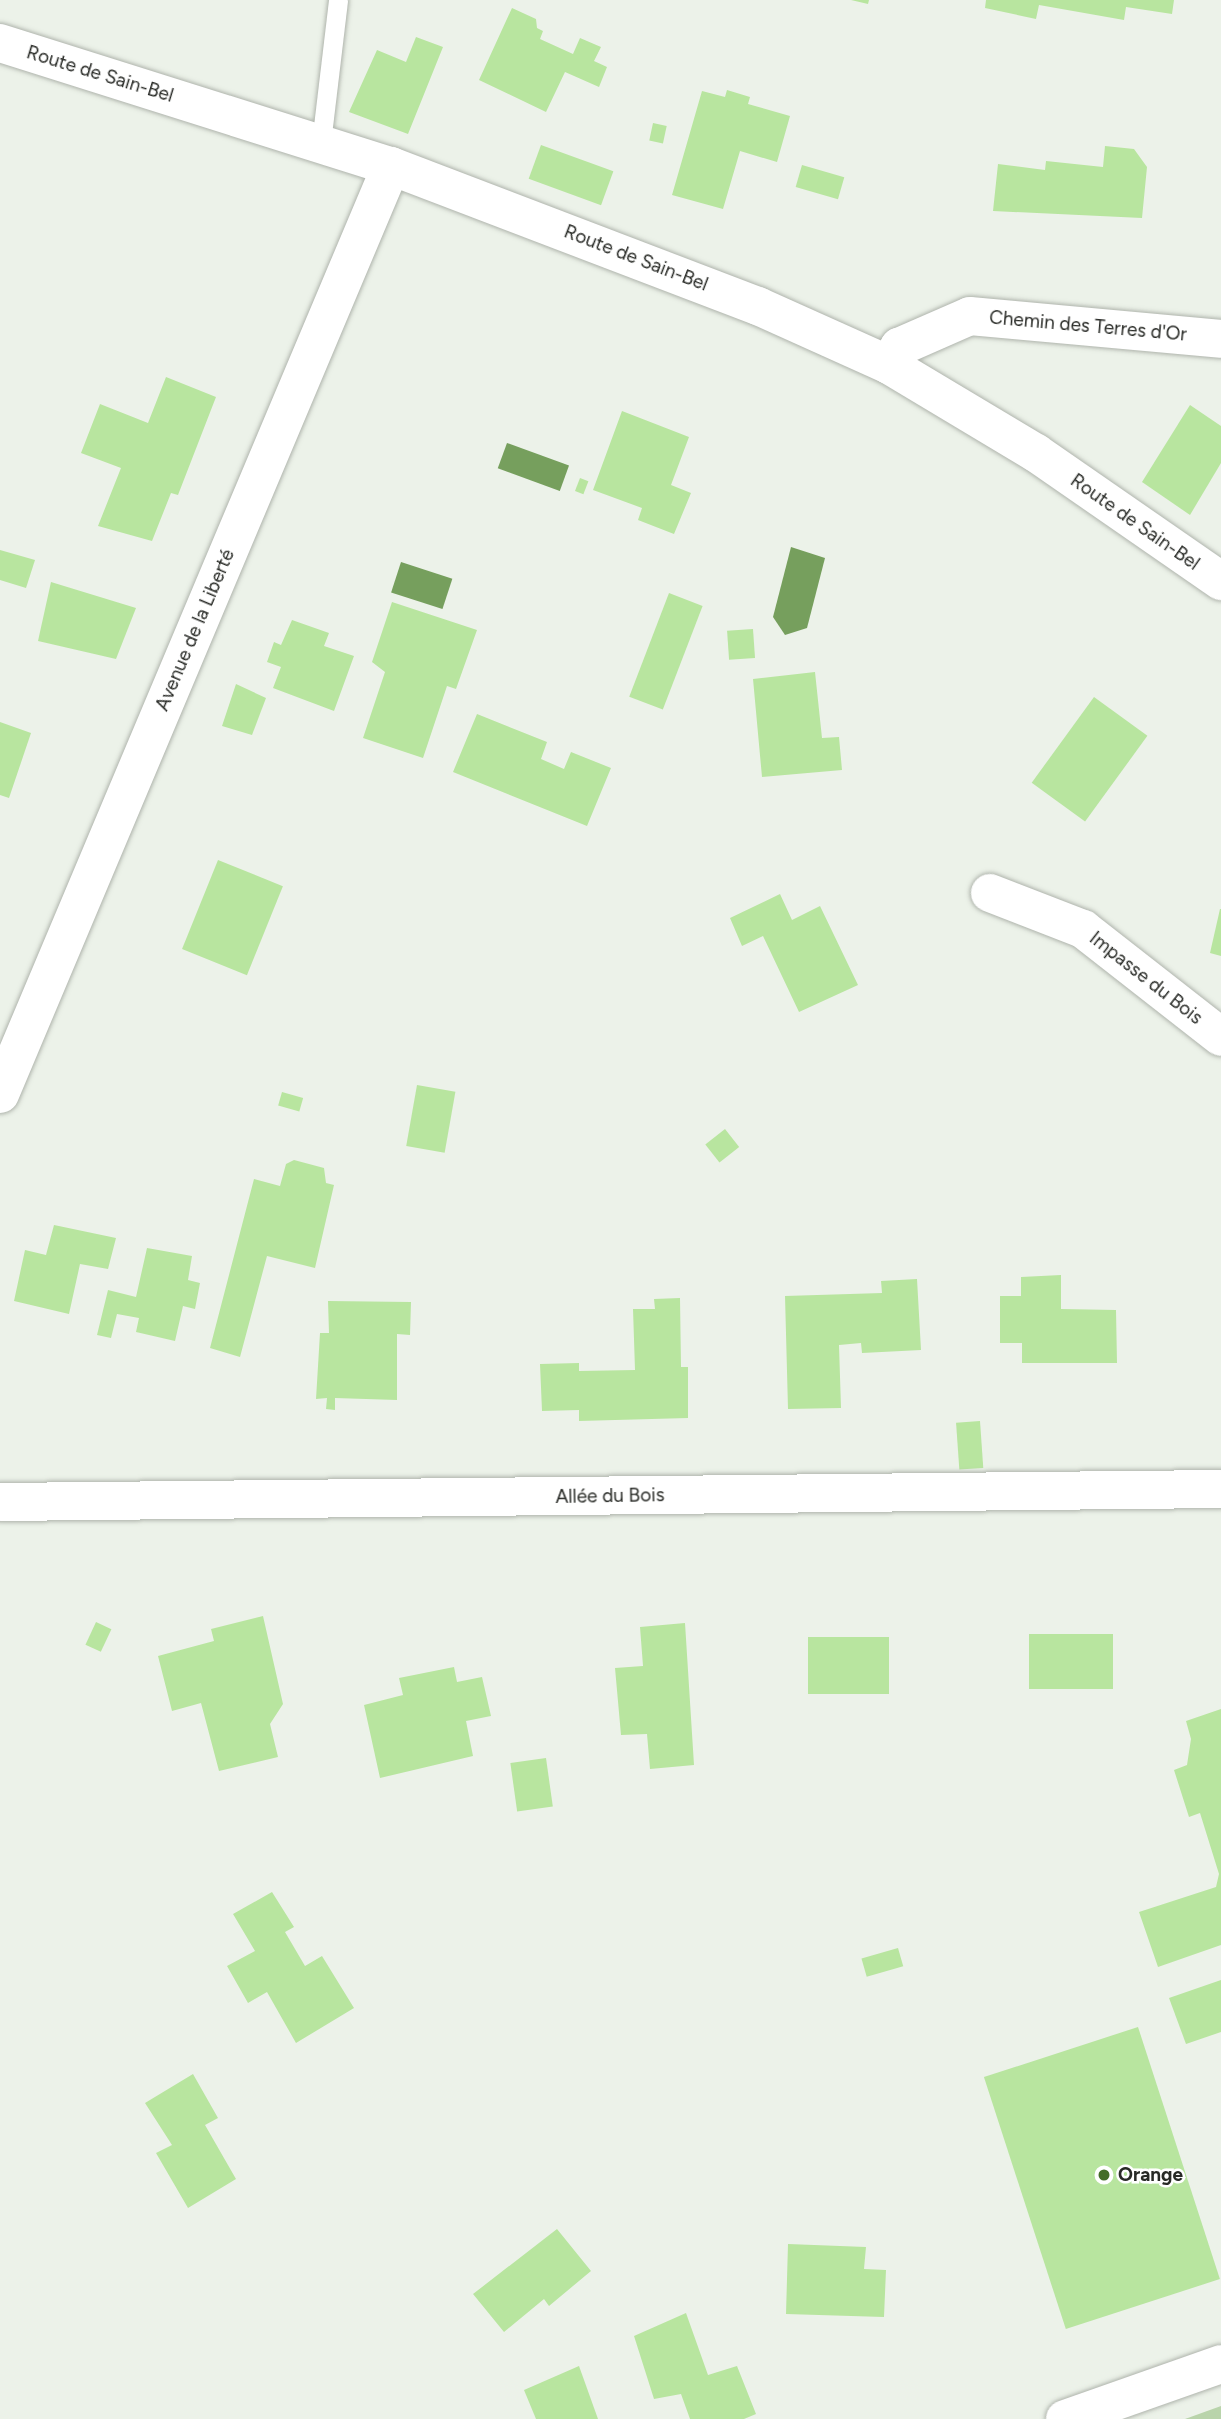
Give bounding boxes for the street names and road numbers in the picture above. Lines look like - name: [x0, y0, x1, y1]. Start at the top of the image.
- street label: Route de Sain-Bel: [24, 41, 176, 107]
- street label: Route de Sain-Bel: [561, 220, 711, 296]
- street label: Chemin des Terres d'Or: [988, 306, 1188, 346]
- street label: Route de Sain-Bel: [1066, 469, 1204, 575]
- street label: Avenue de la Liberté: [151, 546, 239, 714]
- street label: Impasse du Bois: [1085, 927, 1207, 1029]
- street label: Allée du Bois: [555, 1484, 665, 1508]

